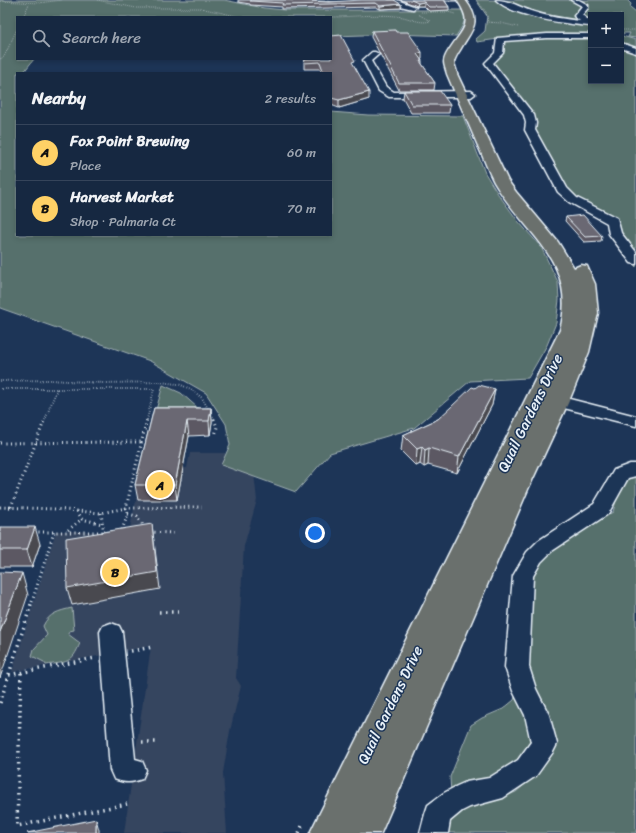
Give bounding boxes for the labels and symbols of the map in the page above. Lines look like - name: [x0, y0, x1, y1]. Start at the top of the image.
- street label: Quail Gardens Drive: [490, 349, 570, 477]
- pin: A: [147, 470, 173, 500]
- your location: [305, 523, 325, 543]
- pin: B: [102, 557, 128, 587]
- street label: Quail Gardens Drive: [350, 641, 430, 769]

